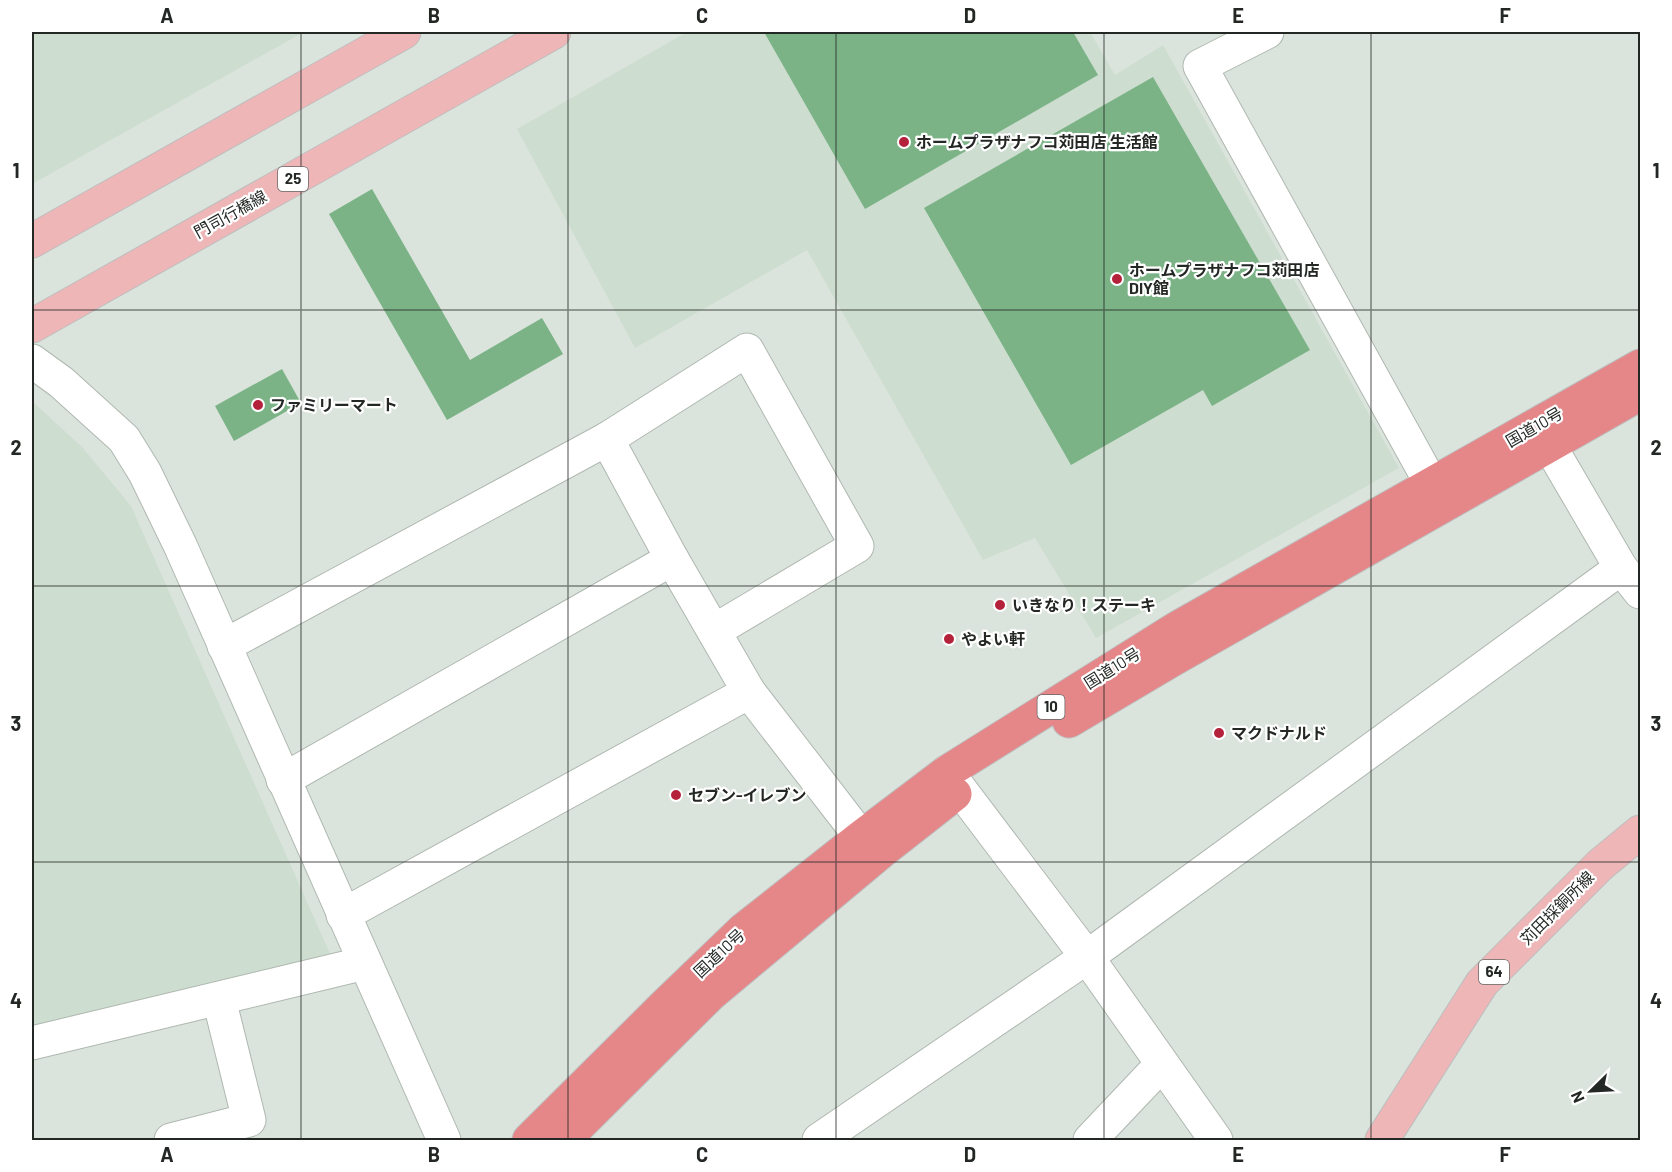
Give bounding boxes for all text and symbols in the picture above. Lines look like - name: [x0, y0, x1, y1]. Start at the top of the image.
- text: A: [160, 3, 174, 27]
- text: B: [428, 3, 440, 27]
- text: C: [696, 3, 708, 27]
- text: D: [964, 3, 976, 27]
- text: E: [1232, 3, 1244, 27]
- text: F: [1499, 3, 1511, 27]
- place label: ホームプラザナフコ苅田店 生活館: [916, 132, 1158, 151]
- marker: ホームプラザナフコ苅田店 生活館: [897, 135, 911, 149]
- text: 1: [12, 158, 20, 182]
- text: 1: [1652, 158, 1660, 182]
- road number: 25: [278, 167, 308, 191]
- street label: 門司行橋線: [190, 186, 269, 241]
- place label: ホームプラザナフコ苅田店 DIY館: [1129, 260, 1320, 297]
- marker: ホームプラザナフコ苅田店 DIY館: [1110, 272, 1124, 286]
- place label: ファミリーマート: [270, 395, 398, 414]
- marker: ファミリーマート: [251, 398, 265, 412]
- street label: 国道10号: [1502, 403, 1566, 450]
- text: 2: [10, 435, 22, 459]
- text: 2: [1650, 435, 1662, 459]
- place label: いきなり！ステーキ: [1012, 595, 1156, 614]
- marker: いきなり！ステーキ: [993, 598, 1007, 612]
- place label: やよい軒: [961, 629, 1025, 648]
- marker: やよい軒: [942, 632, 956, 646]
- street label: 国道10号: [1080, 643, 1143, 692]
- road number: 10: [1038, 695, 1064, 719]
- text: 3: [11, 711, 21, 735]
- text: 3: [1651, 711, 1661, 735]
- place label: マクドナルド: [1231, 723, 1327, 742]
- marker: マクドナルド: [1212, 726, 1226, 740]
- place label: セブン-イレブン: [688, 785, 807, 804]
- marker: セブン-イレブン: [669, 788, 683, 802]
- street label: 苅田採銅所線: [1516, 867, 1597, 948]
- street label: 国道10号: [689, 924, 748, 981]
- road number: 64: [1479, 960, 1509, 984]
- text: 4: [10, 988, 22, 1012]
- text: 4: [1650, 988, 1662, 1012]
- north arrow: [1561, 1061, 1621, 1121]
- text: N: [1566, 1089, 1588, 1106]
- text: A: [160, 1142, 174, 1166]
- text: B: [428, 1142, 440, 1166]
- text: C: [696, 1142, 708, 1166]
- text: D: [964, 1142, 976, 1166]
- text: E: [1232, 1142, 1244, 1166]
- text: F: [1499, 1142, 1511, 1166]

